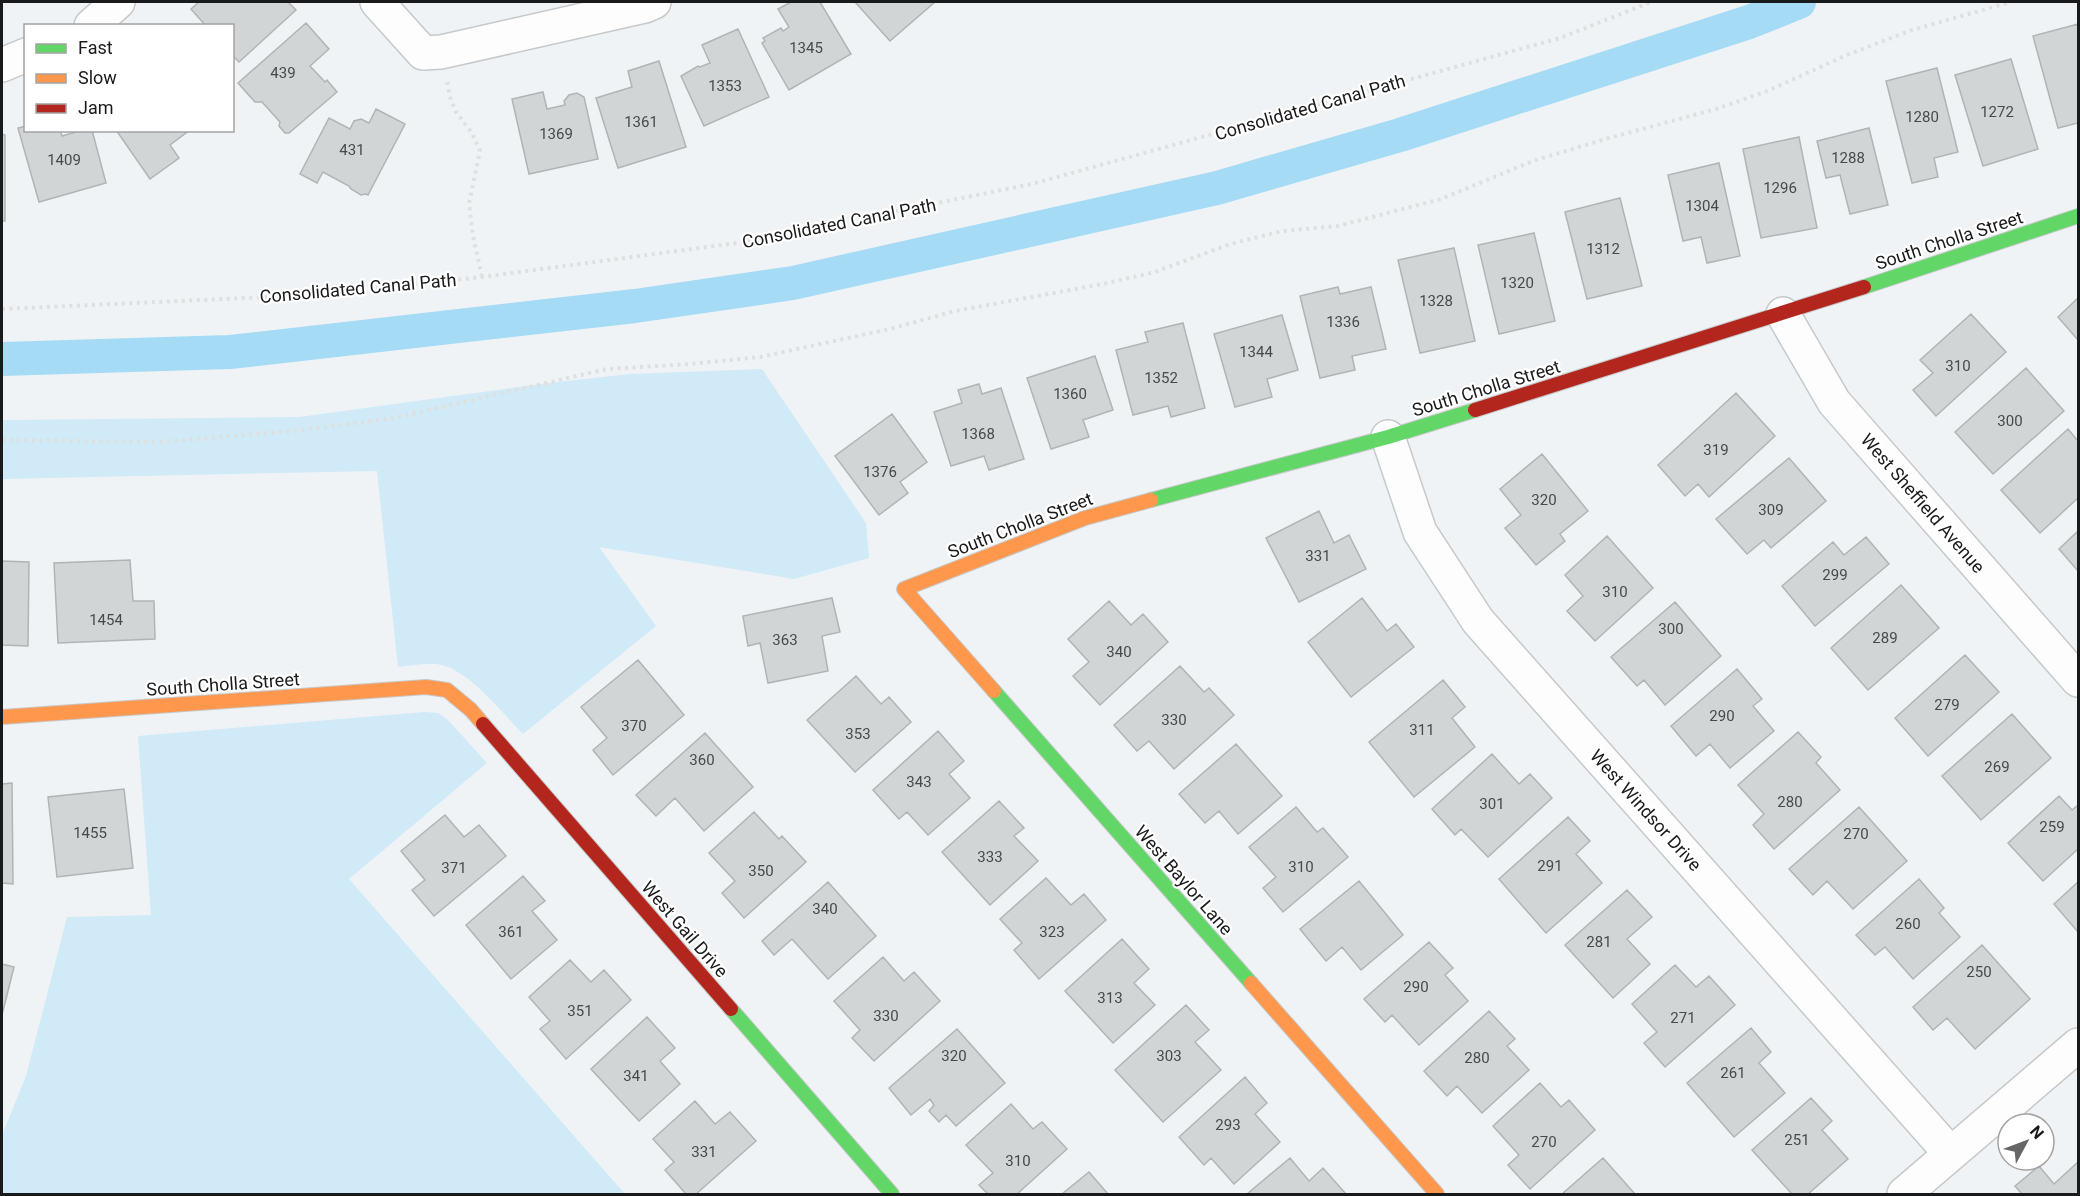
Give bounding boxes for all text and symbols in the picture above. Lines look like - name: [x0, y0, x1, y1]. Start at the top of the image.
- legend: [24, 24, 234, 132]
- text: Fast: [78, 37, 113, 58]
- house number: 1345: [789, 39, 823, 57]
- house number: 439: [270, 64, 296, 82]
- text: Slow: [78, 67, 117, 88]
- street label: Consolidated Canal Path: [1212, 70, 1408, 144]
- house number: 1353: [708, 77, 742, 95]
- text: Jam: [78, 97, 114, 118]
- house number: 1272: [1980, 103, 2014, 121]
- house number: 1280: [1905, 108, 1939, 126]
- house number: 1361: [624, 113, 658, 131]
- house number: 1369: [539, 125, 573, 143]
- house number: 431: [339, 141, 365, 159]
- house number: 1288: [1831, 149, 1865, 167]
- house number: 1409: [47, 151, 81, 169]
- house number: 1296: [1763, 179, 1797, 197]
- street label: Consolidated Canal Path: [740, 194, 938, 252]
- house number: 1304: [1685, 197, 1719, 215]
- street label: South Cholla Street: [1873, 206, 2025, 274]
- house number: 1312: [1586, 240, 1620, 258]
- street label: Consolidated Canal Path: [259, 269, 457, 307]
- house number: 1320: [1500, 274, 1534, 292]
- house number: 1328: [1419, 292, 1453, 310]
- house number: 1336: [1326, 313, 1360, 331]
- house number: 1344: [1239, 343, 1273, 361]
- street label: South Cholla Street: [1410, 355, 1563, 420]
- house number: 310: [1945, 357, 1971, 375]
- house number: 1352: [1144, 369, 1178, 387]
- house number: 1360: [1053, 385, 1087, 403]
- house number: 300: [1997, 412, 2023, 430]
- house number: 1368: [961, 425, 995, 443]
- street label: West Sheffield Avenue: [1857, 429, 1989, 577]
- house number: 319: [1703, 441, 1729, 459]
- house number: 1376: [863, 463, 897, 481]
- street label: South Cholla Street: [945, 488, 1096, 562]
- house number: 320: [1531, 491, 1557, 509]
- house number: 309: [1758, 501, 1784, 519]
- house number: 331: [1305, 547, 1331, 565]
- house number: 299: [1822, 566, 1848, 584]
- house number: 310: [1602, 583, 1628, 601]
- house number: 1454: [89, 611, 123, 629]
- house number: 300: [1658, 620, 1684, 638]
- house number: 289: [1872, 629, 1898, 647]
- house number: 363: [772, 631, 798, 649]
- house number: 340: [1106, 643, 1132, 661]
- street label: South Cholla Street: [146, 668, 300, 700]
- house number: 279: [1934, 696, 1960, 714]
- house number: 290: [1709, 707, 1735, 725]
- house number: 330: [1161, 711, 1187, 729]
- house number: 370: [621, 717, 647, 735]
- house number: 311: [1409, 721, 1435, 739]
- house number: 353: [845, 725, 871, 743]
- street label: West Windsor Drive: [1586, 745, 1706, 875]
- house number: 360: [689, 751, 715, 769]
- house number: 269: [1984, 758, 2010, 776]
- house number: 343: [906, 773, 932, 791]
- house number: 280: [1777, 793, 1803, 811]
- house number: 301: [1479, 795, 1505, 813]
- house number: 259: [2039, 818, 2065, 836]
- street label: West Baylor Lane: [1131, 821, 1237, 939]
- house number: 1455: [73, 824, 107, 842]
- house number: 270: [1843, 825, 1869, 843]
- house number: 333: [977, 848, 1003, 866]
- house number: 291: [1537, 857, 1563, 875]
- house number: 310: [1288, 858, 1314, 876]
- house number: 371: [441, 859, 467, 877]
- house number: 350: [748, 862, 774, 880]
- street label: West Gail Drive: [638, 877, 732, 981]
- house number: 340: [812, 900, 838, 918]
- house number: 260: [1895, 915, 1921, 933]
- house number: 361: [498, 923, 524, 941]
- house number: 323: [1039, 923, 1065, 941]
- house number: 281: [1586, 933, 1612, 951]
- house number: 250: [1966, 963, 1992, 981]
- house number: 290: [1403, 978, 1429, 996]
- house number: 313: [1097, 989, 1123, 1007]
- house number: 351: [567, 1002, 593, 1020]
- house number: 330: [873, 1007, 899, 1025]
- house number: 271: [1670, 1009, 1696, 1027]
- house number: 320: [941, 1047, 967, 1065]
- house number: 303: [1156, 1047, 1182, 1065]
- house number: 280: [1464, 1049, 1490, 1067]
- house number: 261: [1720, 1064, 1746, 1082]
- house number: 341: [623, 1067, 649, 1085]
- north arrow: [1996, 1112, 2056, 1172]
- house number: 293: [1215, 1116, 1241, 1134]
- text: N: [2026, 1122, 2048, 1143]
- house number: 251: [1784, 1131, 1810, 1149]
- house number: 270: [1531, 1133, 1557, 1151]
- house number: 331: [691, 1143, 717, 1161]
- house number: 310: [1005, 1152, 1031, 1170]

